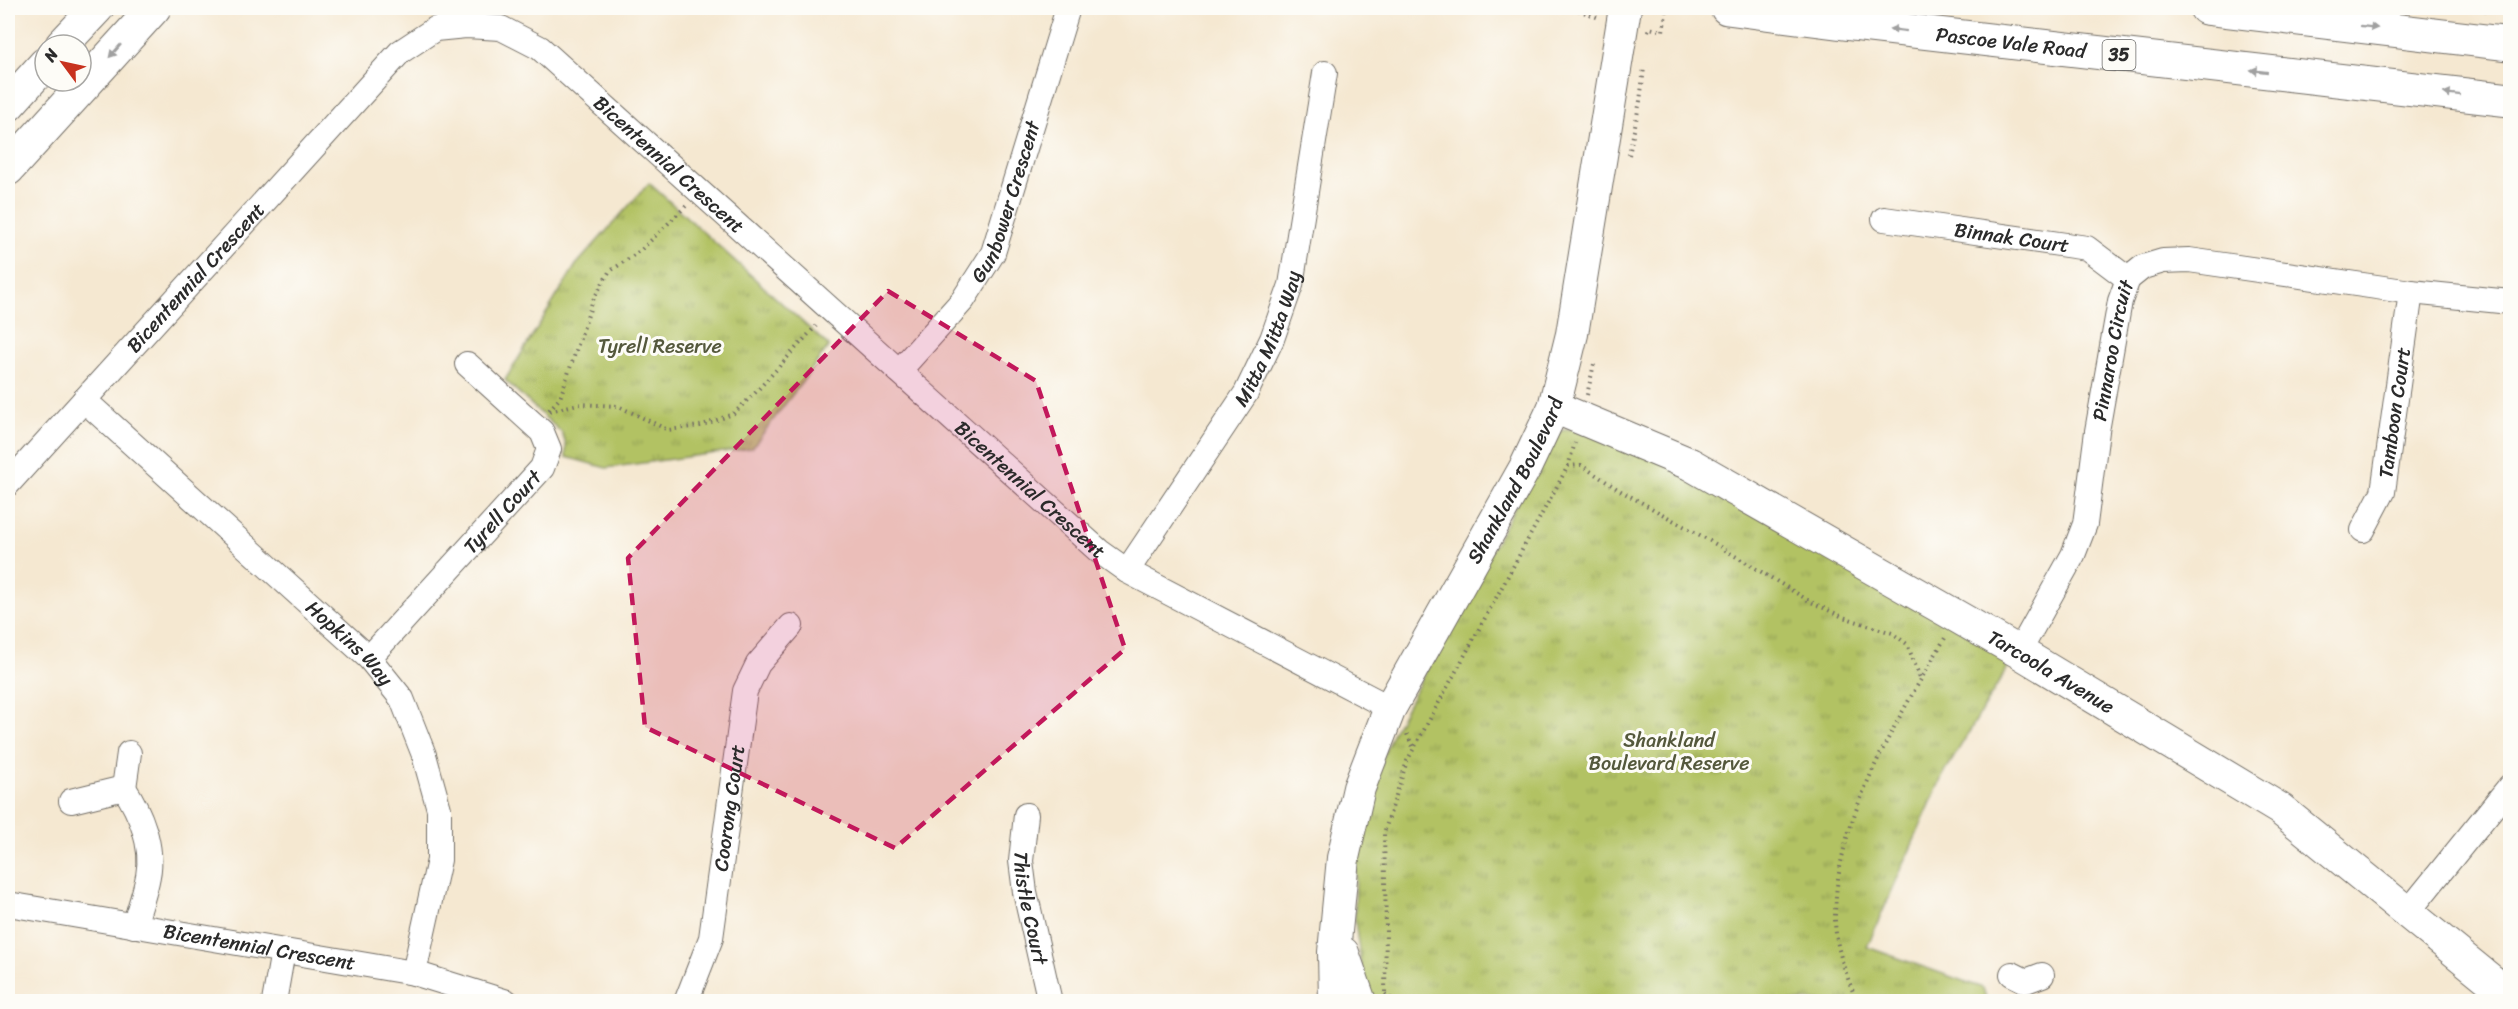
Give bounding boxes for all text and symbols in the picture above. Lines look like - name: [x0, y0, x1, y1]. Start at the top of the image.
- street label: Pascoe Vale Road: [1934, 16, 2089, 69]
- one-way arrow: [2359, 22, 2378, 32]
- one-way arrow: [1888, 25, 1907, 35]
- north arrow: [33, 33, 93, 93]
- road number: 35: [2102, 40, 2136, 70]
- text: N: [35, 42, 67, 68]
- one-way arrow: [109, 43, 122, 58]
- one-way arrow: [2249, 67, 2268, 76]
- street label: Bicentennial Crescent: [585, 86, 753, 242]
- one-way arrow: [2443, 89, 2462, 98]
- street label: Gunbower Crescent: [961, 115, 1050, 290]
- street label: Bicentennial Crescent: [117, 194, 274, 361]
- street label: Binnak Court: [1952, 212, 2072, 263]
- street label: Mitta Mitta Way: [1224, 268, 1311, 414]
- street label: Pinnaroo Circuit: [2082, 274, 2144, 424]
- park label: Tyrell Reserve: [598, 329, 722, 364]
- street label: Tamboon Court: [2368, 345, 2421, 480]
- street label: Shankland Boulevard: [1457, 393, 1574, 570]
- street label: Bicentennial Crescent: [947, 411, 1113, 568]
- street label: Tyrell Court: [454, 460, 551, 562]
- street label: Hopkins Way: [298, 591, 403, 694]
- street label: Tarcoola Avenue: [1981, 620, 2122, 723]
- park label: Shankland Boulevard Reserve: [1588, 723, 1750, 781]
- street label: Coorong Court: [703, 742, 755, 873]
- street label: Thistle Court: [1003, 849, 1059, 969]
- street label: Bicentennial Crescent: [161, 913, 358, 980]

